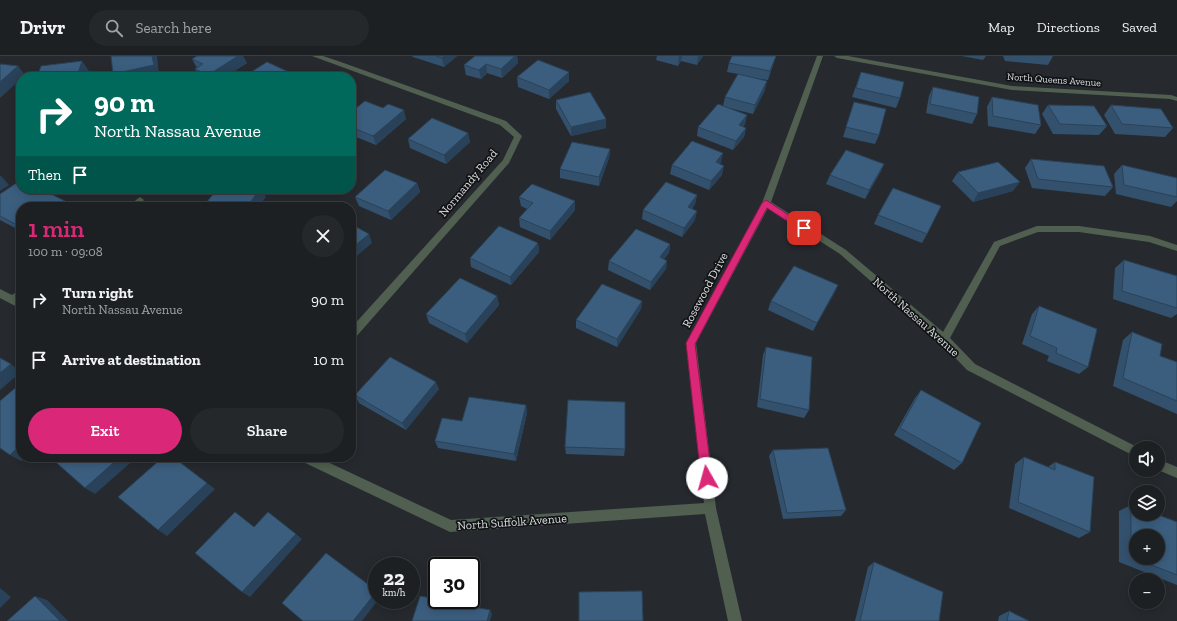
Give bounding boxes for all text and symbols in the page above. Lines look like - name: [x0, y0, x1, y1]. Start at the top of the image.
- search box: [89, 10, 369, 46]
- text: Drivr: [20, 16, 65, 39]
- icon: search: [103, 17, 125, 39]
- text: Search here: [135, 19, 211, 37]
- text: Map: [988, 19, 1015, 36]
- text: Directions: [1037, 19, 1100, 36]
- text: Saved: [1122, 19, 1157, 36]
- street label: North Queens Avenue: [1007, 71, 1102, 89]
- text: 90 m: [94, 86, 155, 119]
- icon: right: [28, 88, 80, 140]
- text: North Nassau Avenue: [94, 120, 261, 142]
- street label: Normandy Road: [436, 146, 501, 220]
- icon: arrive: [69, 164, 91, 186]
- text: Then: [28, 166, 61, 184]
- pin: [787, 211, 821, 245]
- text: 1 min: [28, 214, 84, 243]
- button: close: [302, 215, 344, 257]
- icon: arrive: [793, 217, 815, 239]
- text: 100 m · 09:08: [28, 244, 103, 259]
- street label: Rosewood Drive: [679, 250, 731, 330]
- street label: North Nassau Avenue: [870, 275, 962, 360]
- text: Turn right: [62, 284, 133, 302]
- icon: right: [28, 289, 50, 311]
- text: 90 m: [311, 291, 344, 309]
- text: North Nassau Avenue: [62, 302, 183, 317]
- icon: arrive: [28, 349, 50, 371]
- text: Arrive at destination: [62, 351, 201, 369]
- text: 10 m: [313, 351, 344, 369]
- button: Exit: [28, 408, 182, 454]
- button: Share: [190, 408, 344, 454]
- map controls: [1129, 441, 1165, 609]
- button: sound: [1129, 441, 1165, 477]
- position arrow: [686, 457, 728, 499]
- button: layers: [1129, 485, 1165, 521]
- street label: North Suffolk Avenue: [457, 511, 568, 533]
- button: +: [1129, 529, 1165, 565]
- speed limit sign: 30: [428, 557, 480, 609]
- text: 22: [383, 566, 405, 590]
- button: −: [1129, 573, 1165, 609]
- text: km/h: [383, 587, 405, 599]

